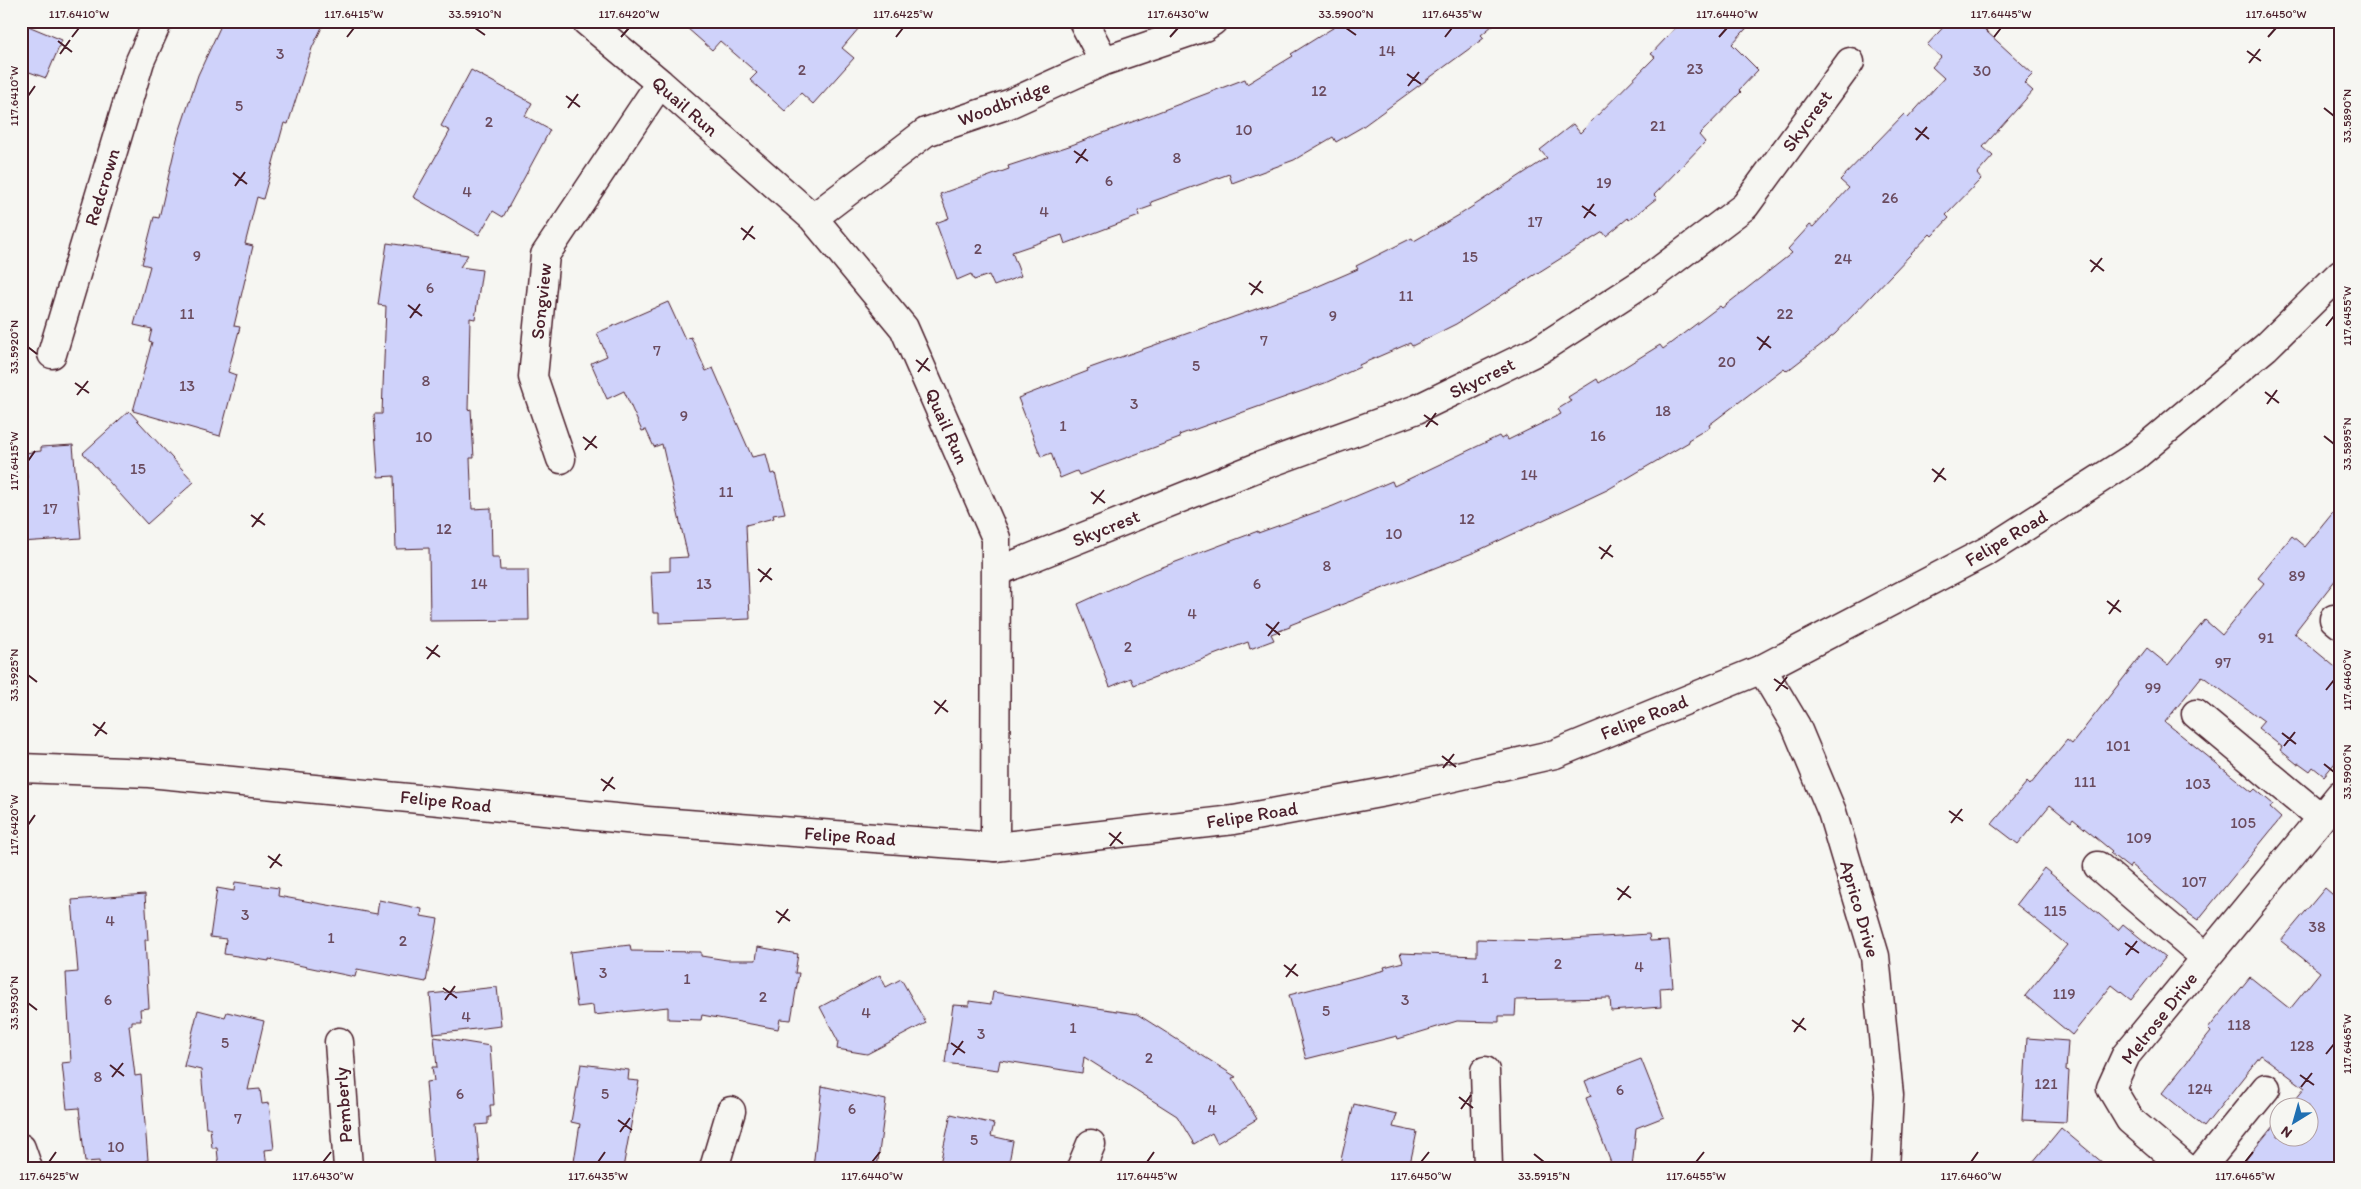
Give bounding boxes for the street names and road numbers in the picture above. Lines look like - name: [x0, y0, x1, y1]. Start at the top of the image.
- street label: Quail Run: [647, 71, 723, 141]
- street label: Woodbridge: [955, 75, 1053, 131]
- street label: Skycrest: [1777, 86, 1837, 156]
- street label: Redcrown: [79, 145, 125, 229]
- street label: Songview: [526, 262, 556, 340]
- street label: Skycrest: [1445, 352, 1519, 404]
- street label: Quail Run: [920, 385, 974, 467]
- street label: Skycrest: [1069, 504, 1143, 552]
- street label: Felipe Road: [1961, 504, 2052, 572]
- street label: Felipe Road: [1597, 689, 1692, 745]
- street label: Felipe Road: [399, 785, 494, 817]
- street label: Felipe Road: [1205, 796, 1300, 834]
- street label: Felipe Road: [803, 821, 897, 851]
- street label: Aprico Drive: [1835, 858, 1885, 960]
- street label: Melrose Drive: [2116, 967, 2202, 1069]
- street label: Pemberly: [329, 1066, 357, 1144]

